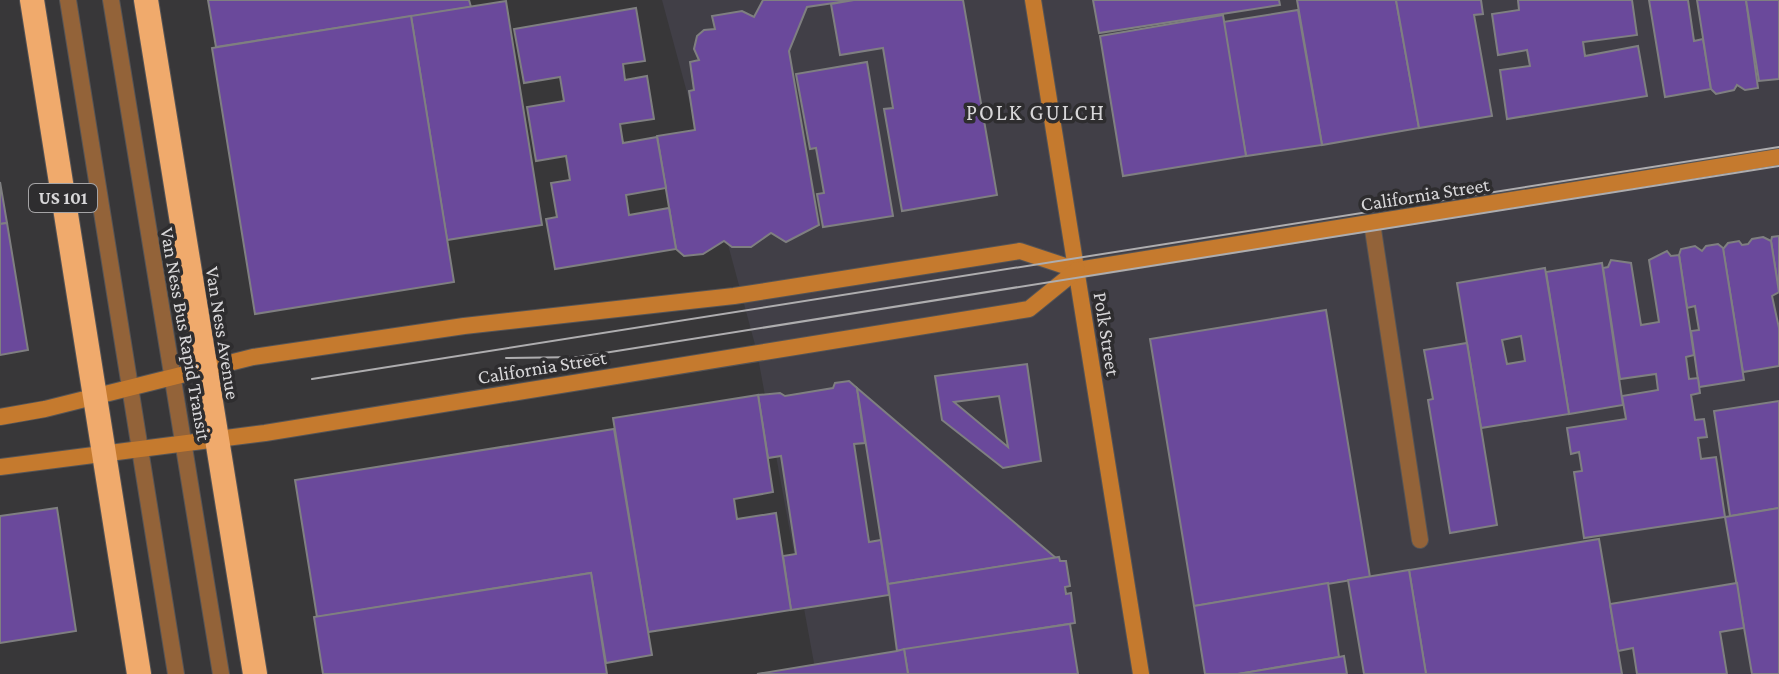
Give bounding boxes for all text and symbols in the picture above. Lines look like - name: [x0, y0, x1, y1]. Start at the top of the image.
- district label: POLK GULCH: [966, 100, 1106, 125]
- street label: California Street: [1359, 173, 1491, 215]
- road number: US 101: [29, 184, 97, 212]
- street label: Van Ness Bus Rapid Transit: [155, 226, 216, 443]
- street label: Van Ness Avenue: [202, 265, 244, 401]
- street label: Polk Street: [1089, 290, 1125, 378]
- street label: California Street: [476, 346, 608, 388]

